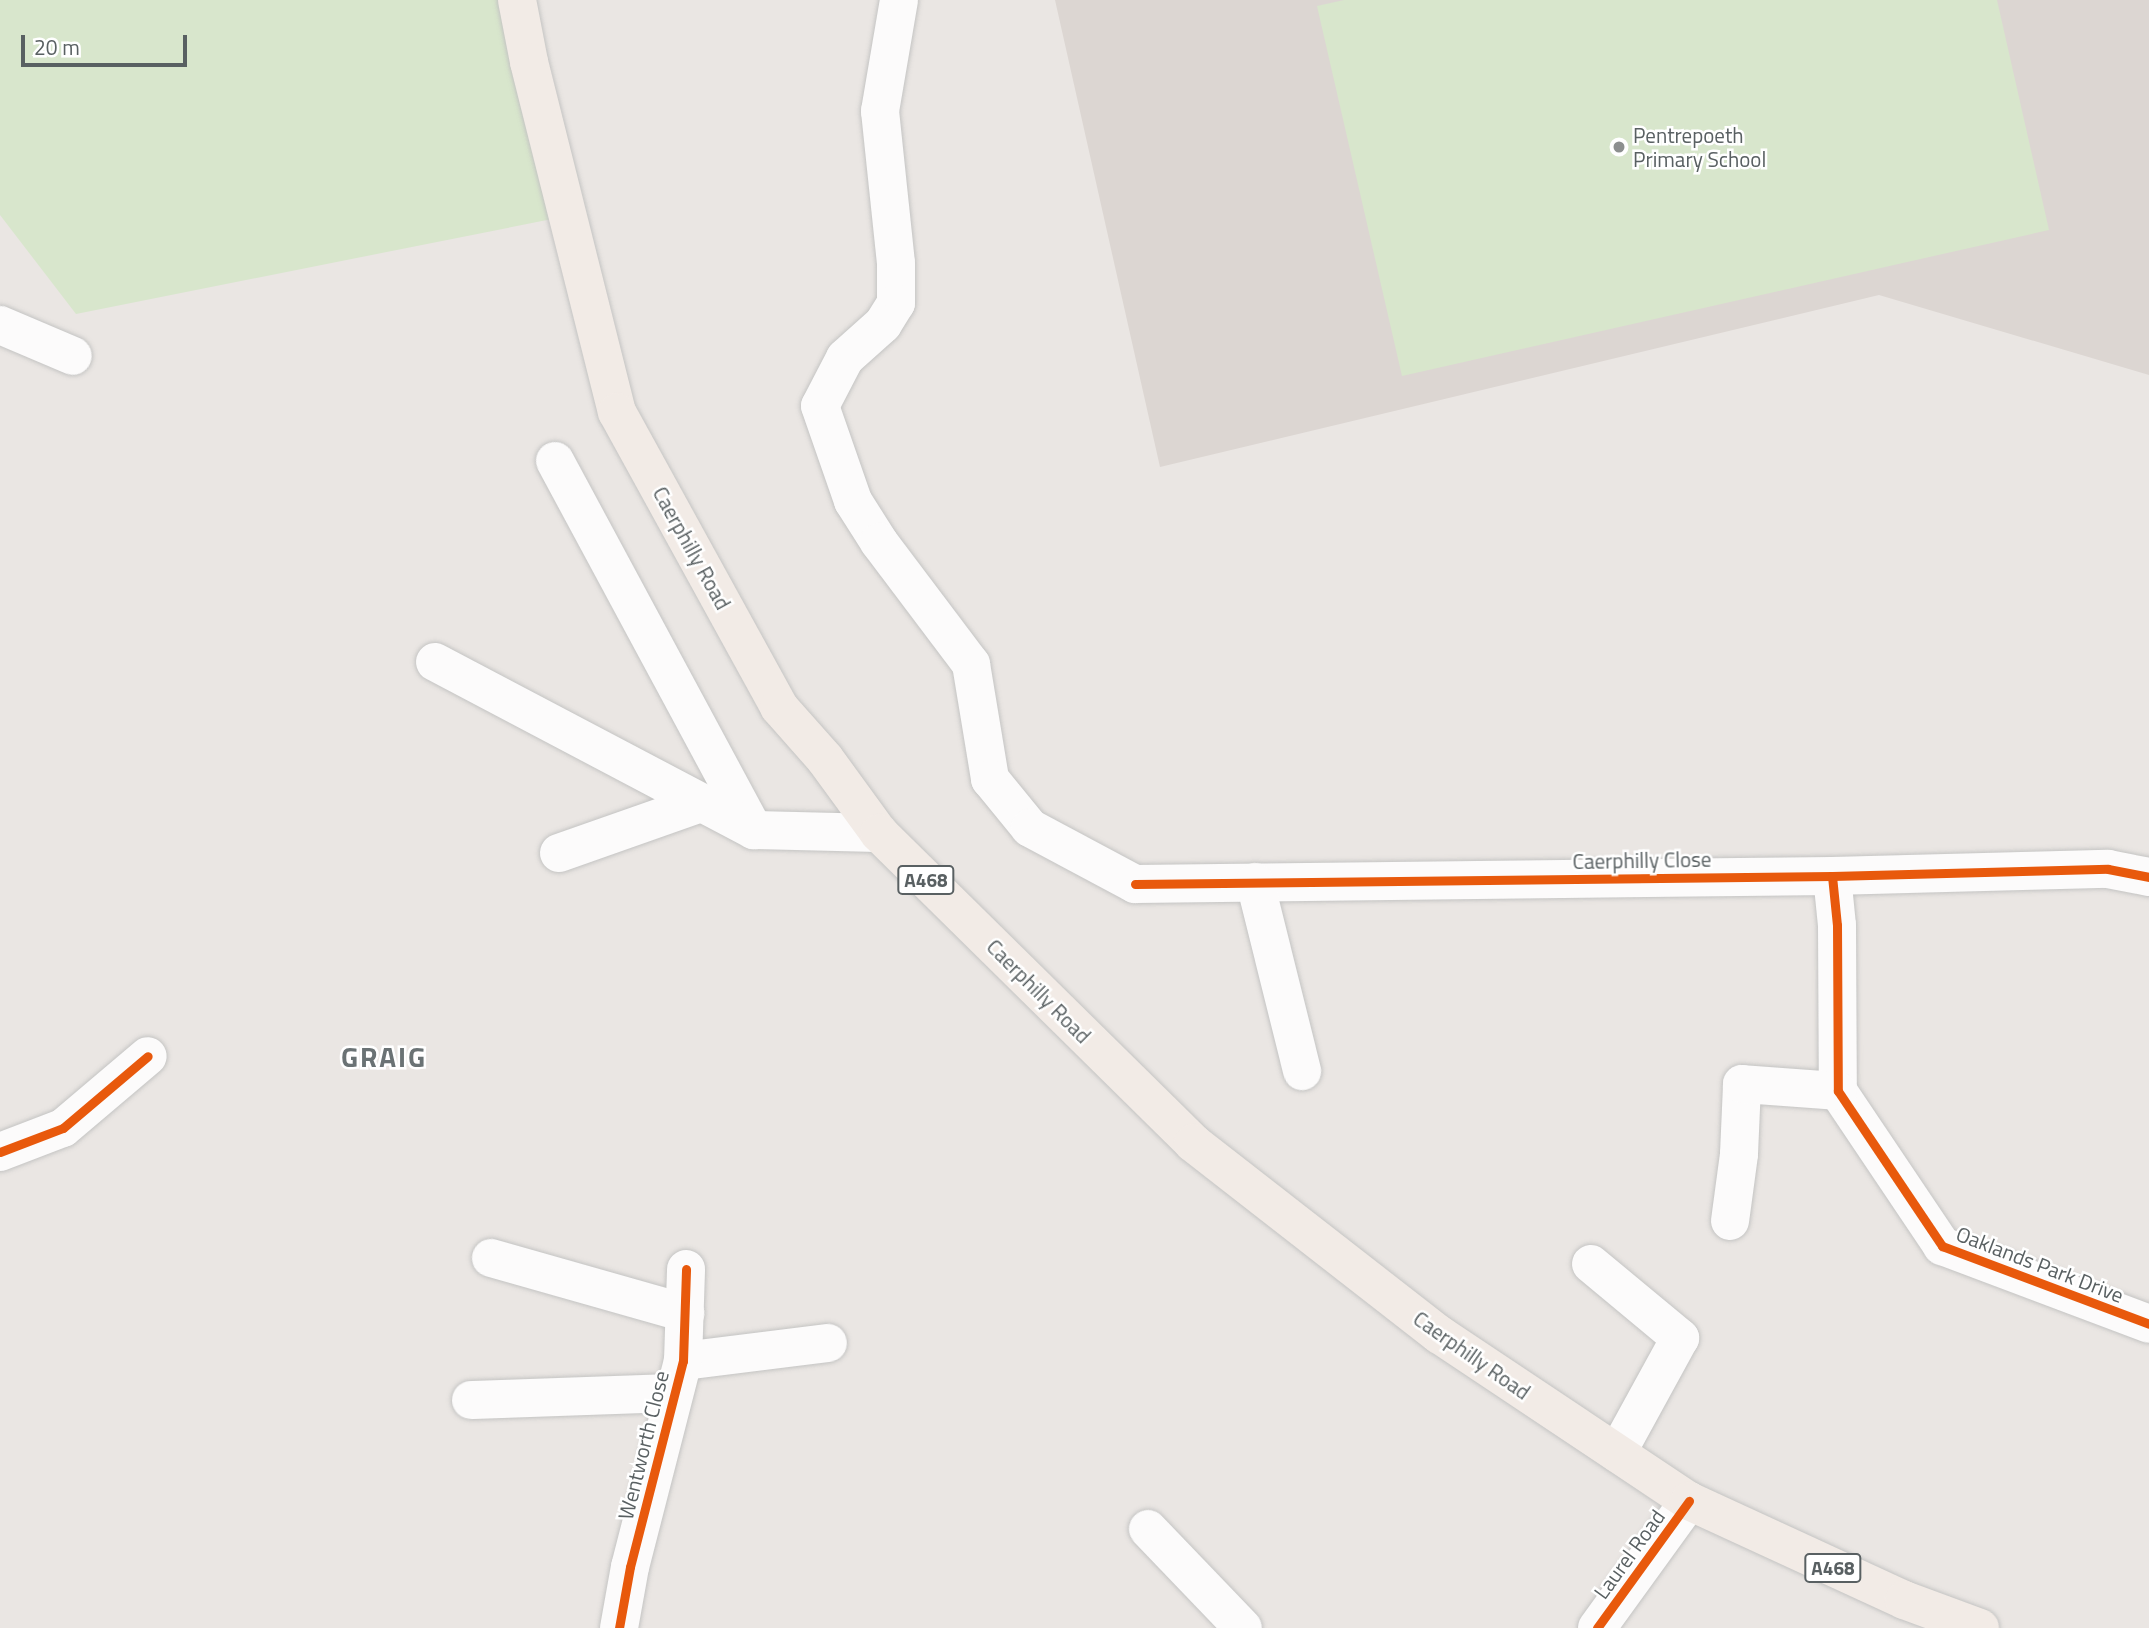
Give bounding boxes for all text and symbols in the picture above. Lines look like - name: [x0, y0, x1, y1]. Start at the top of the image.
- scale bar: [24, 21, 191, 65]
- text: 20 m: [34, 31, 80, 63]
- place label: Pentrepoeth Primary School: [1633, 122, 1766, 172]
- marker: Pentrepoeth Primary School: [1611, 139, 1627, 155]
- street label: Caerphilly Road: [648, 482, 736, 614]
- street label: Caerphilly Close: [1572, 846, 1712, 874]
- road number: A468: [896, 864, 956, 895]
- street label: Caerphilly Road: [982, 934, 1096, 1048]
- district label: GRAIG: [342, 1040, 426, 1074]
- street label: Oaklands Park Drive: [1953, 1220, 2127, 1308]
- street label: Caerphilly Road: [1409, 1305, 1535, 1405]
- street label: Wentworth Close: [612, 1368, 674, 1522]
- street label: Laurel Road: [1588, 1504, 1670, 1604]
- road number: A468: [1803, 1552, 1863, 1584]

